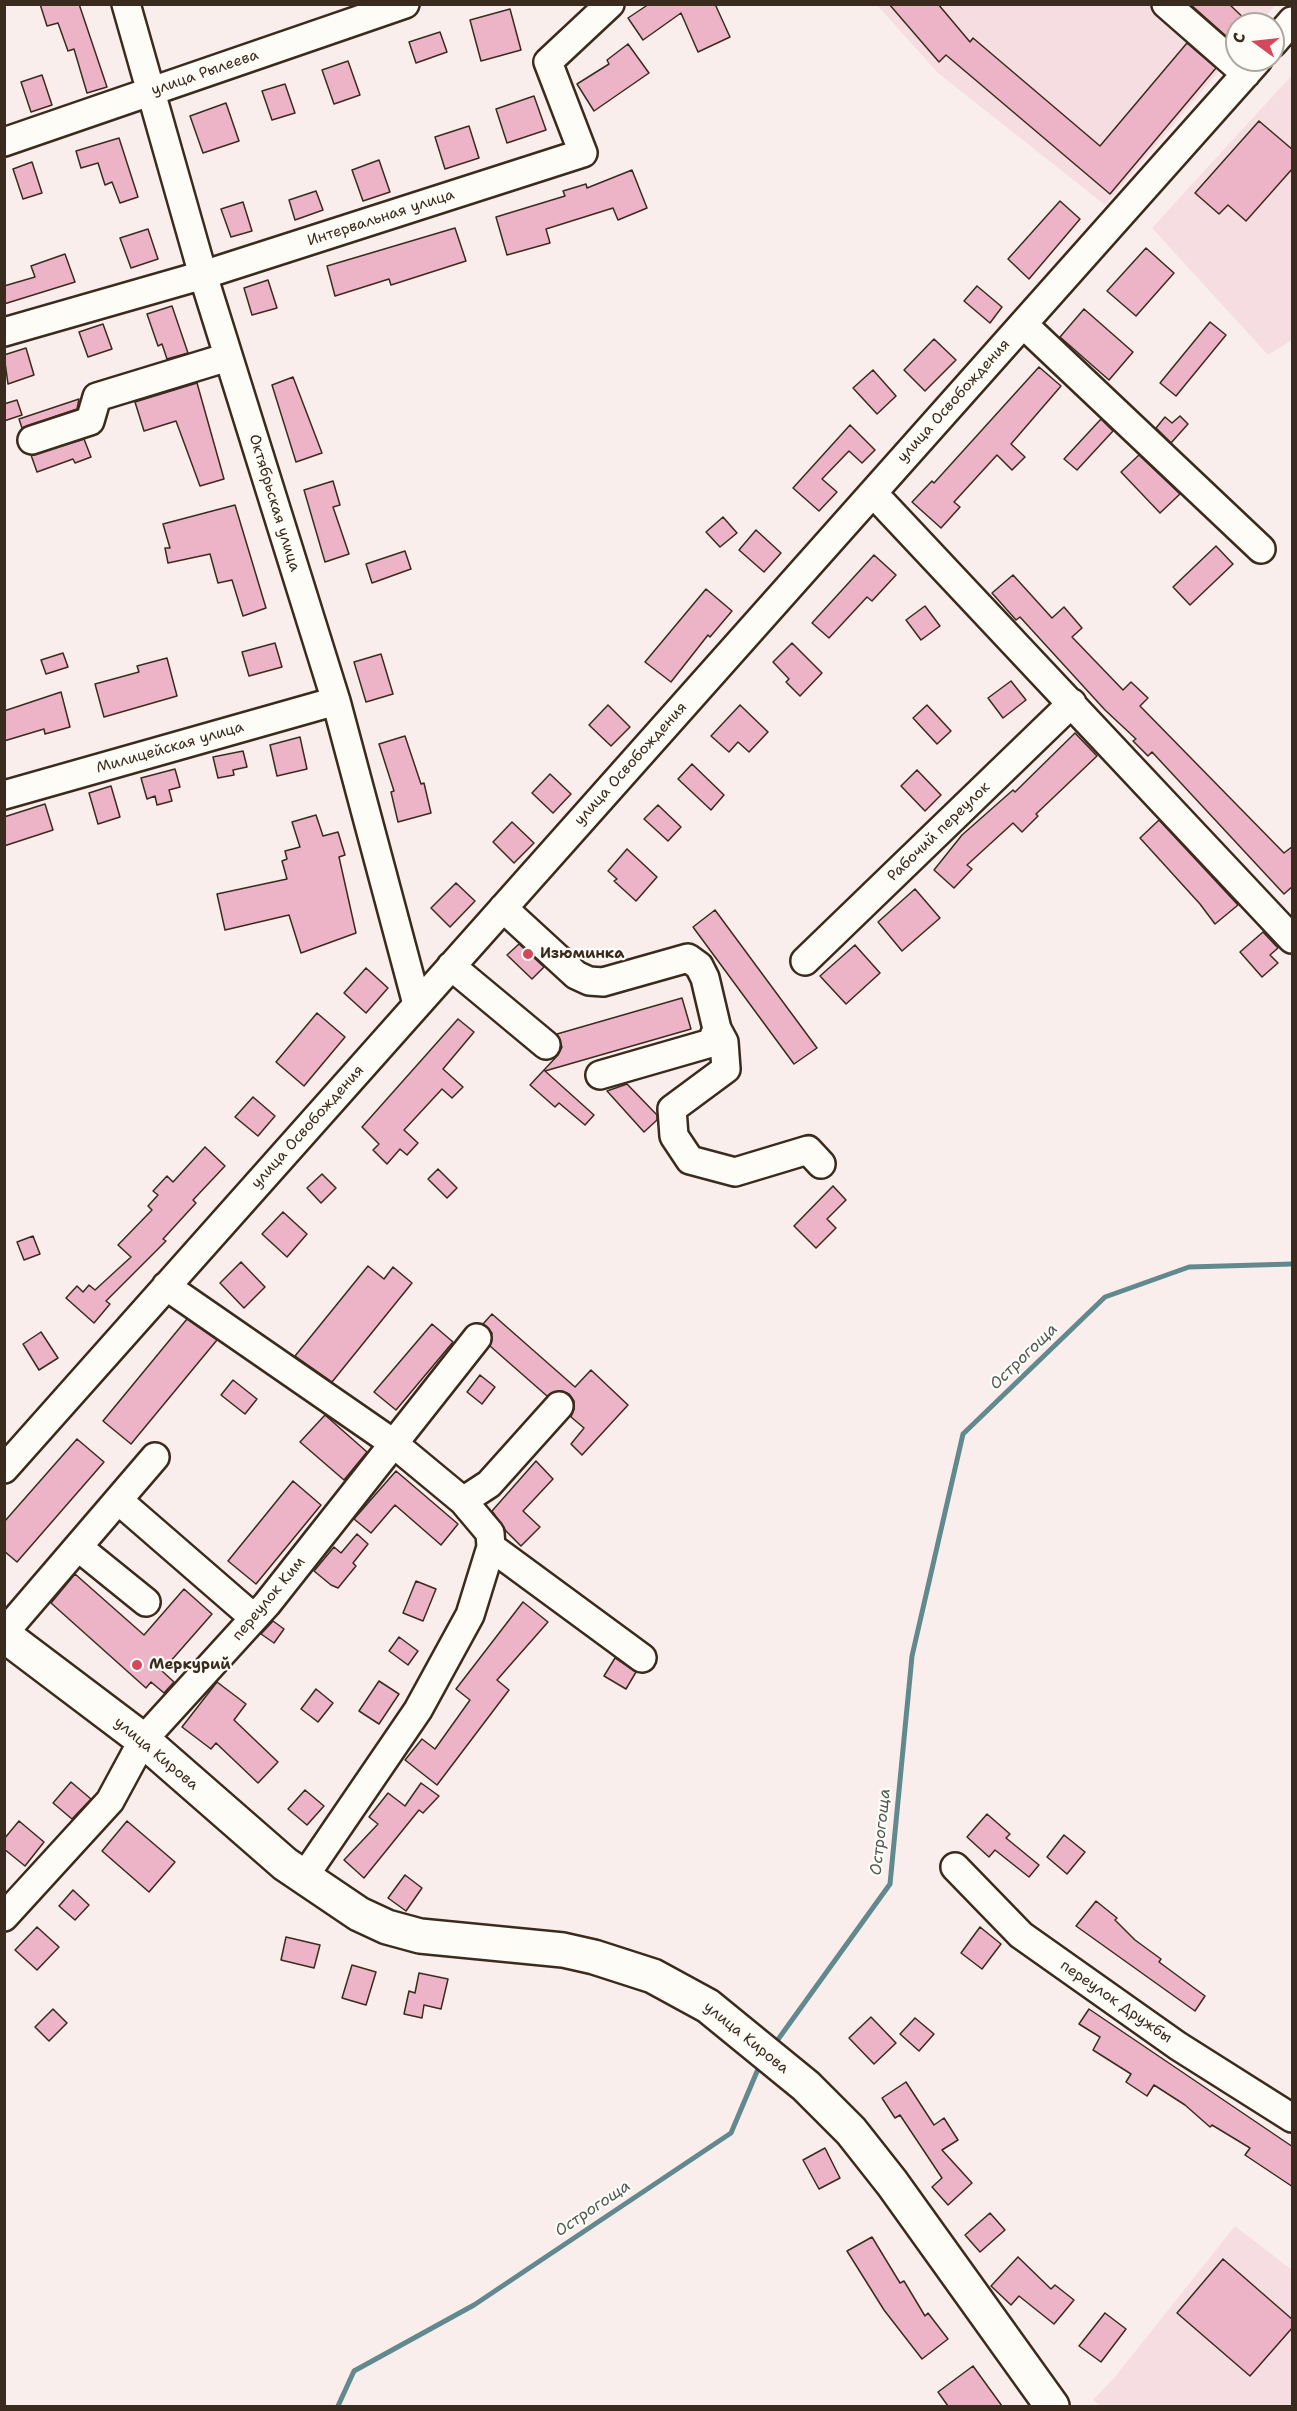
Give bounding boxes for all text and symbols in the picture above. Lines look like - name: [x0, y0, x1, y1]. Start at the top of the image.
- north arrow: [1225, 12, 1285, 72]
- text: С: [1228, 30, 1250, 45]
- street label: улица Рылеева: [149, 46, 261, 100]
- street label: Интервальная улица: [305, 186, 457, 250]
- street label: улица Освобождения: [894, 336, 1014, 466]
- street label: Октябрьская улица: [245, 432, 303, 574]
- street label: улица Освобождения: [571, 699, 691, 829]
- street label: Милицейская улица: [94, 718, 246, 778]
- street label: Рабочий переулок: [884, 778, 994, 886]
- place label: Изюминка: [540, 945, 624, 963]
- marker: Изюминка: [521, 947, 535, 961]
- street label: улица Освобождения: [248, 1062, 368, 1192]
- water label: Острогоща: [986, 1320, 1062, 1394]
- street label: переулок Ким: [229, 1554, 309, 1644]
- place label: Меркурий: [149, 1656, 231, 1674]
- marker: Меркурий: [130, 1658, 144, 1672]
- street label: улица Кирова: [110, 1714, 202, 1794]
- water label: Острогоща: [867, 1788, 895, 1876]
- street label: переулок Дружбы: [1057, 1957, 1175, 2047]
- street label: улица Кирова: [700, 1998, 792, 2078]
- water label: Острогоща: [552, 2177, 634, 2241]

